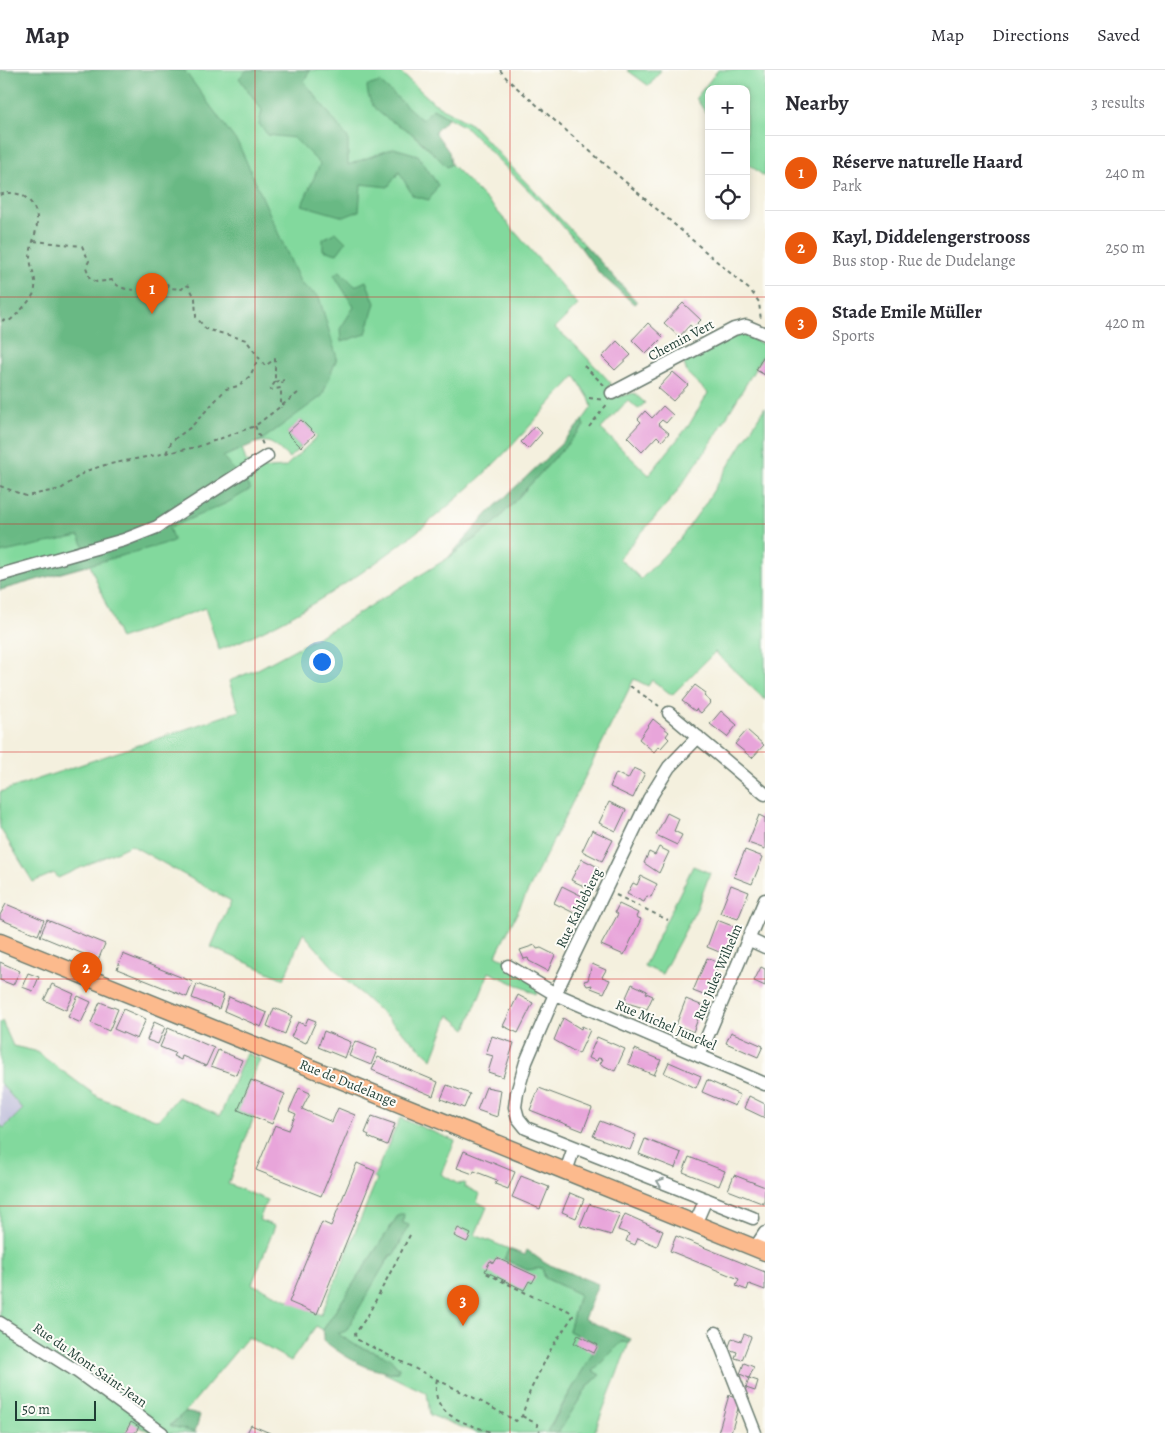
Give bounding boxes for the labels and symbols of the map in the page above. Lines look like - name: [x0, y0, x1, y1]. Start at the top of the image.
- pin: 1: [136, 273, 168, 314]
- street label: Chemin Vert: [645, 314, 718, 365]
- your location: [309, 649, 335, 675]
- street label: Rue Kahlebierg: [551, 865, 607, 951]
- street label: Rue Jules Wilhelm: [689, 920, 747, 1023]
- pin: 2: [70, 952, 102, 993]
- street label: Rue Michel Junckel: [613, 995, 720, 1055]
- street label: Rue de Dudelange: [296, 1055, 400, 1111]
- one-way arrow: [656, 1177, 665, 1188]
- pin: 3: [447, 1285, 479, 1326]
- street label: Rue du Mont Saint-Jean: [29, 1318, 151, 1412]
- scale bar: [15, 1398, 96, 1421]

